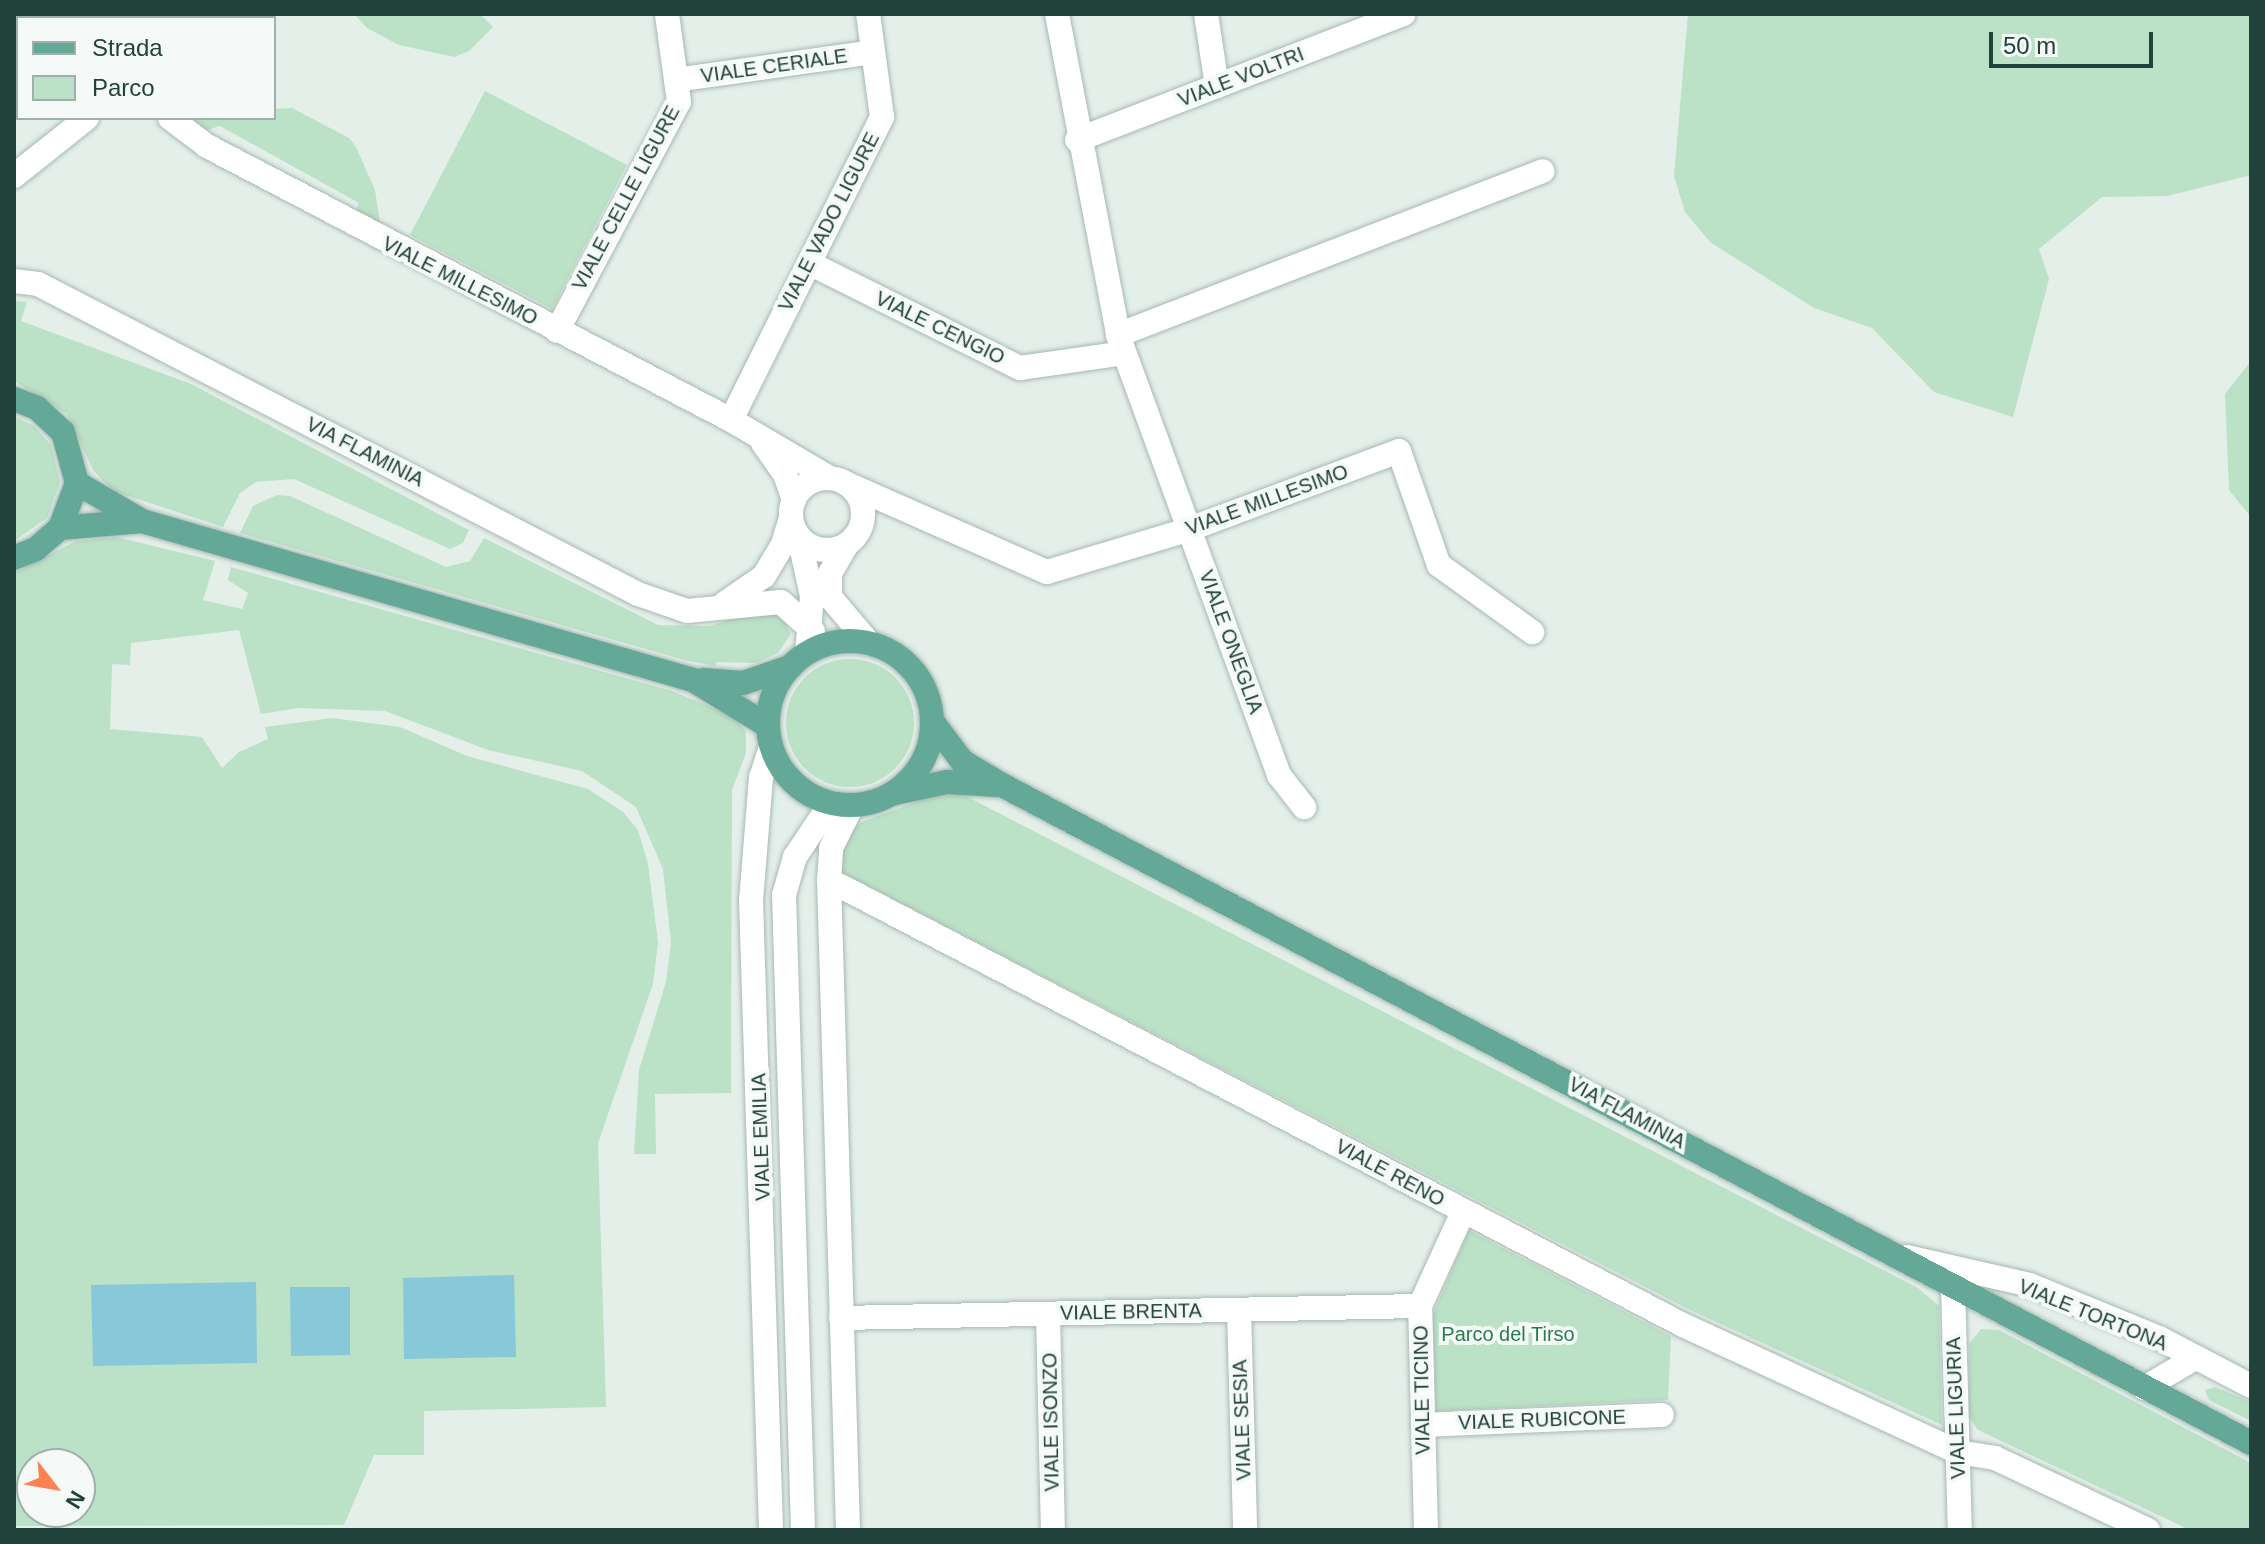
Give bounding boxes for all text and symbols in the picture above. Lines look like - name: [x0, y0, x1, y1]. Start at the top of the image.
- legend: [16, 16, 276, 120]
- scale bar: [1993, 16, 2157, 66]
- text: 50 m: [2003, 32, 2056, 59]
- text: Strada: [92, 34, 163, 61]
- street label: VIALE VOLTRI: [1175, 42, 1307, 112]
- street label: VIALE CERIALE: [699, 44, 849, 88]
- text: Parco: [92, 74, 155, 101]
- street label: VIALE CELLE LIGURE: [567, 102, 685, 294]
- street label: VIALE VADO LIGURE: [773, 129, 885, 315]
- street label: VIALE MILLESIMO: [378, 231, 542, 331]
- street label: VIALE CENGIO: [871, 286, 1009, 370]
- street label: VIA FLAMINIA: [302, 412, 428, 492]
- street label: VIALE MILLESIMO: [1182, 459, 1352, 541]
- street label: VIALE ONEGLIA: [1194, 567, 1268, 717]
- street label: VIA FLAMINIA: [1564, 1072, 1690, 1154]
- street label: VIALE EMILIA: [747, 1073, 775, 1201]
- street label: VIALE RENO: [1331, 1134, 1449, 1212]
- street label: VIALE TORTONA: [2015, 1274, 2171, 1356]
- street label: VIALE BRENTA: [1060, 1299, 1202, 1325]
- park label: Parco del Tirso: [1441, 1322, 1575, 1346]
- street label: VIALE TICINO: [1409, 1325, 1435, 1455]
- street label: VIALE LIGURIA: [1942, 1336, 1970, 1480]
- street label: VIALE ISONZO: [1038, 1352, 1064, 1492]
- street label: VIALE SESIA: [1228, 1359, 1256, 1481]
- street label: VIALE RUBICONE: [1458, 1405, 1626, 1435]
- north arrow: [16, 1448, 96, 1528]
- text: N: [60, 1486, 90, 1513]

